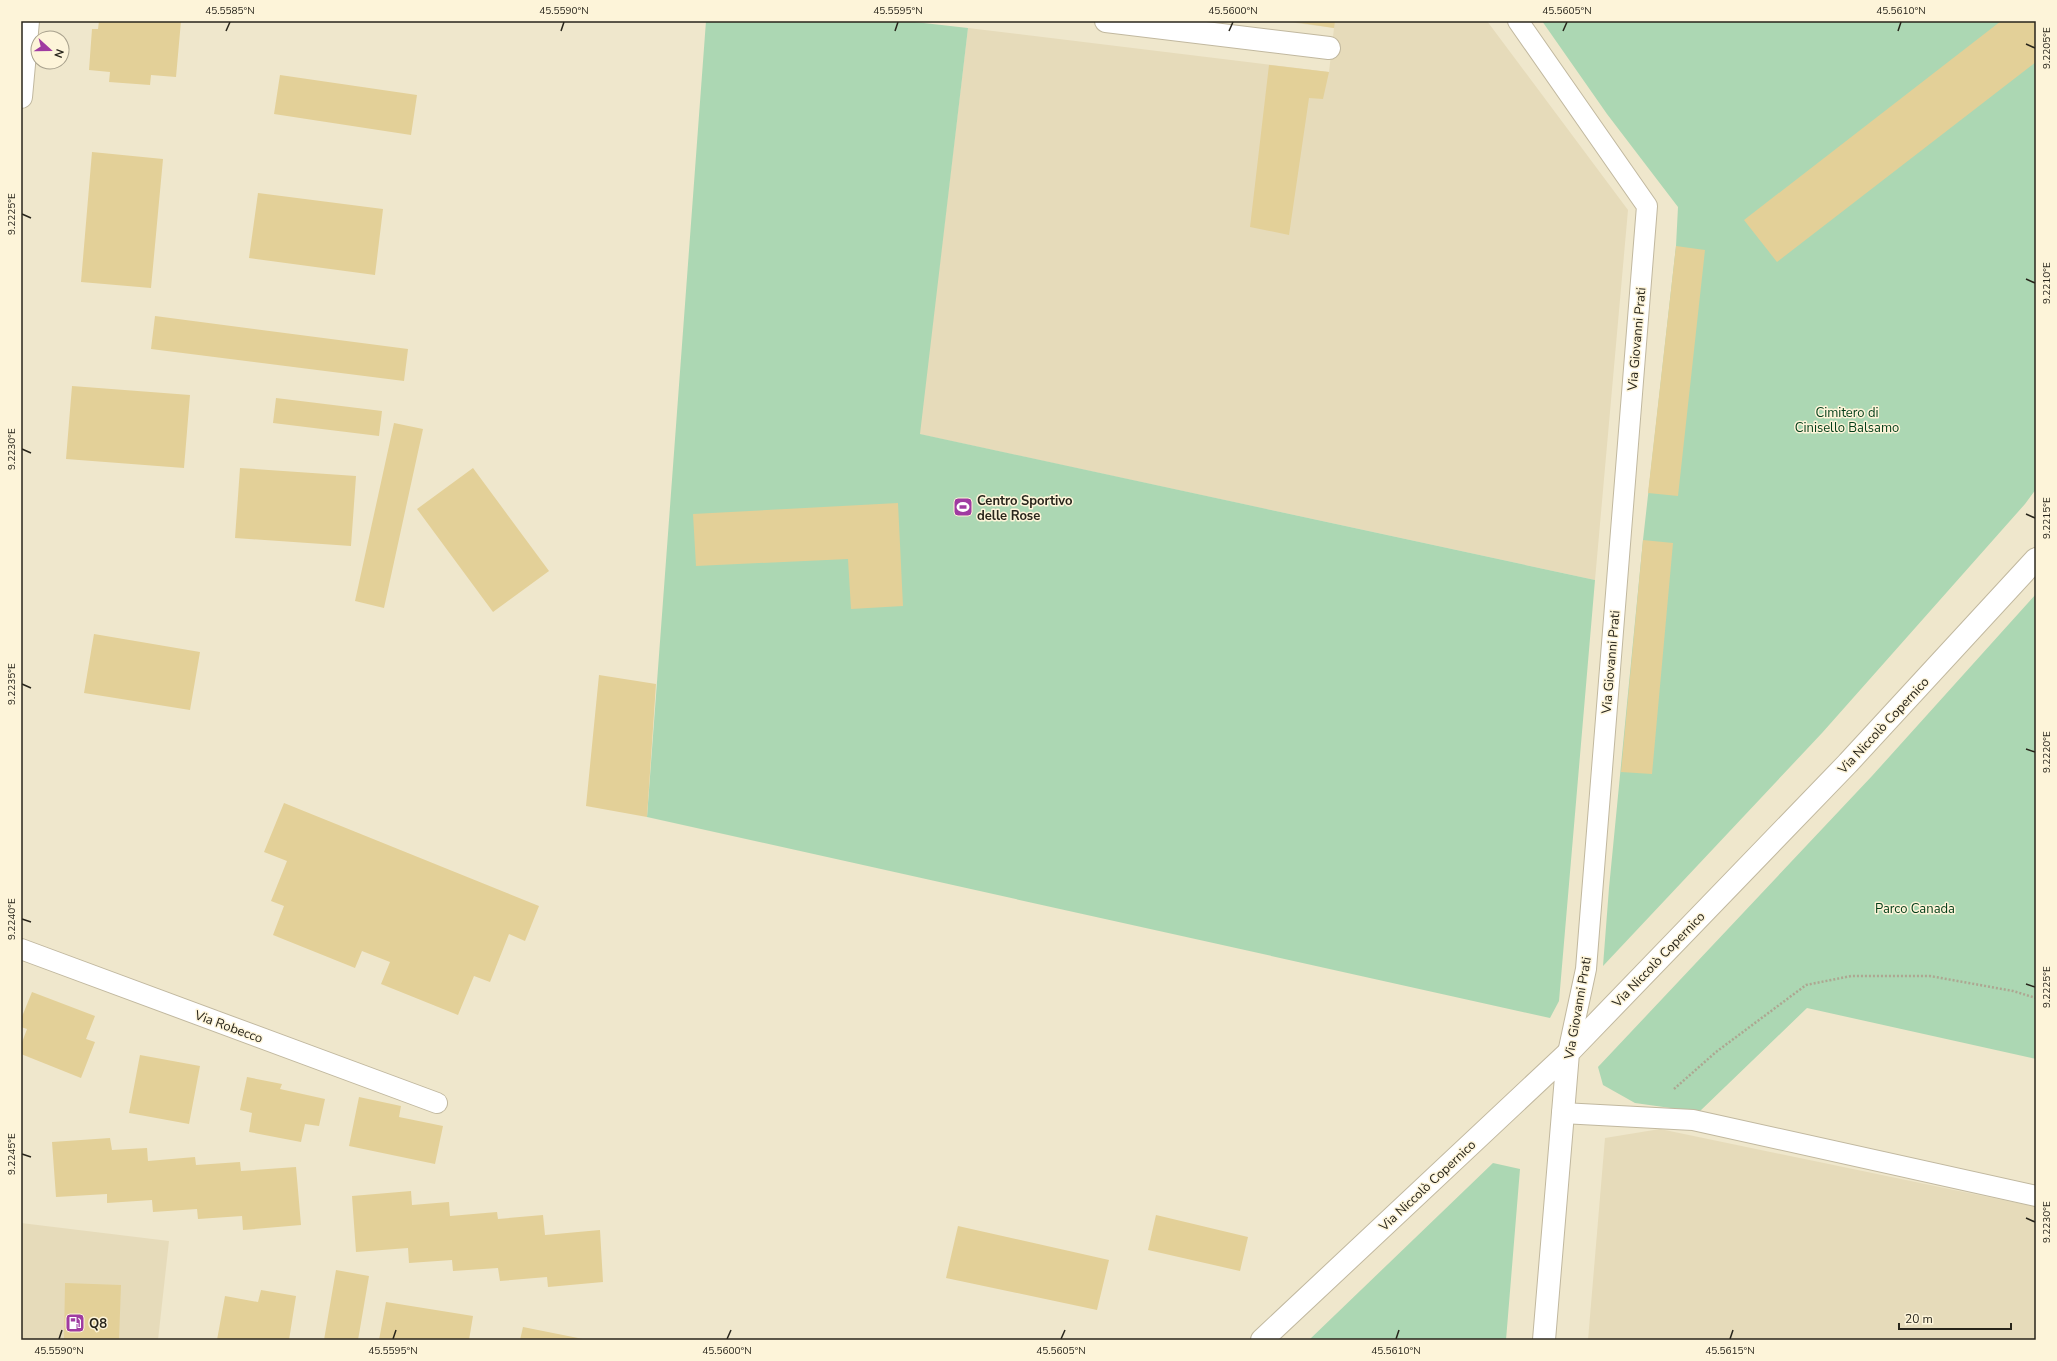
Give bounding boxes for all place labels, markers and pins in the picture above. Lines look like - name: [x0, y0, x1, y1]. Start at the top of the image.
- place label: Centro Sportivo delle Rose: [977, 492, 1072, 525]
- sports icon: Centro Sportivo delle Rose: [952, 496, 974, 518]
- fuel station icon: Q8: [64, 1312, 86, 1334]
- place label: Q8: [89, 1315, 107, 1333]

